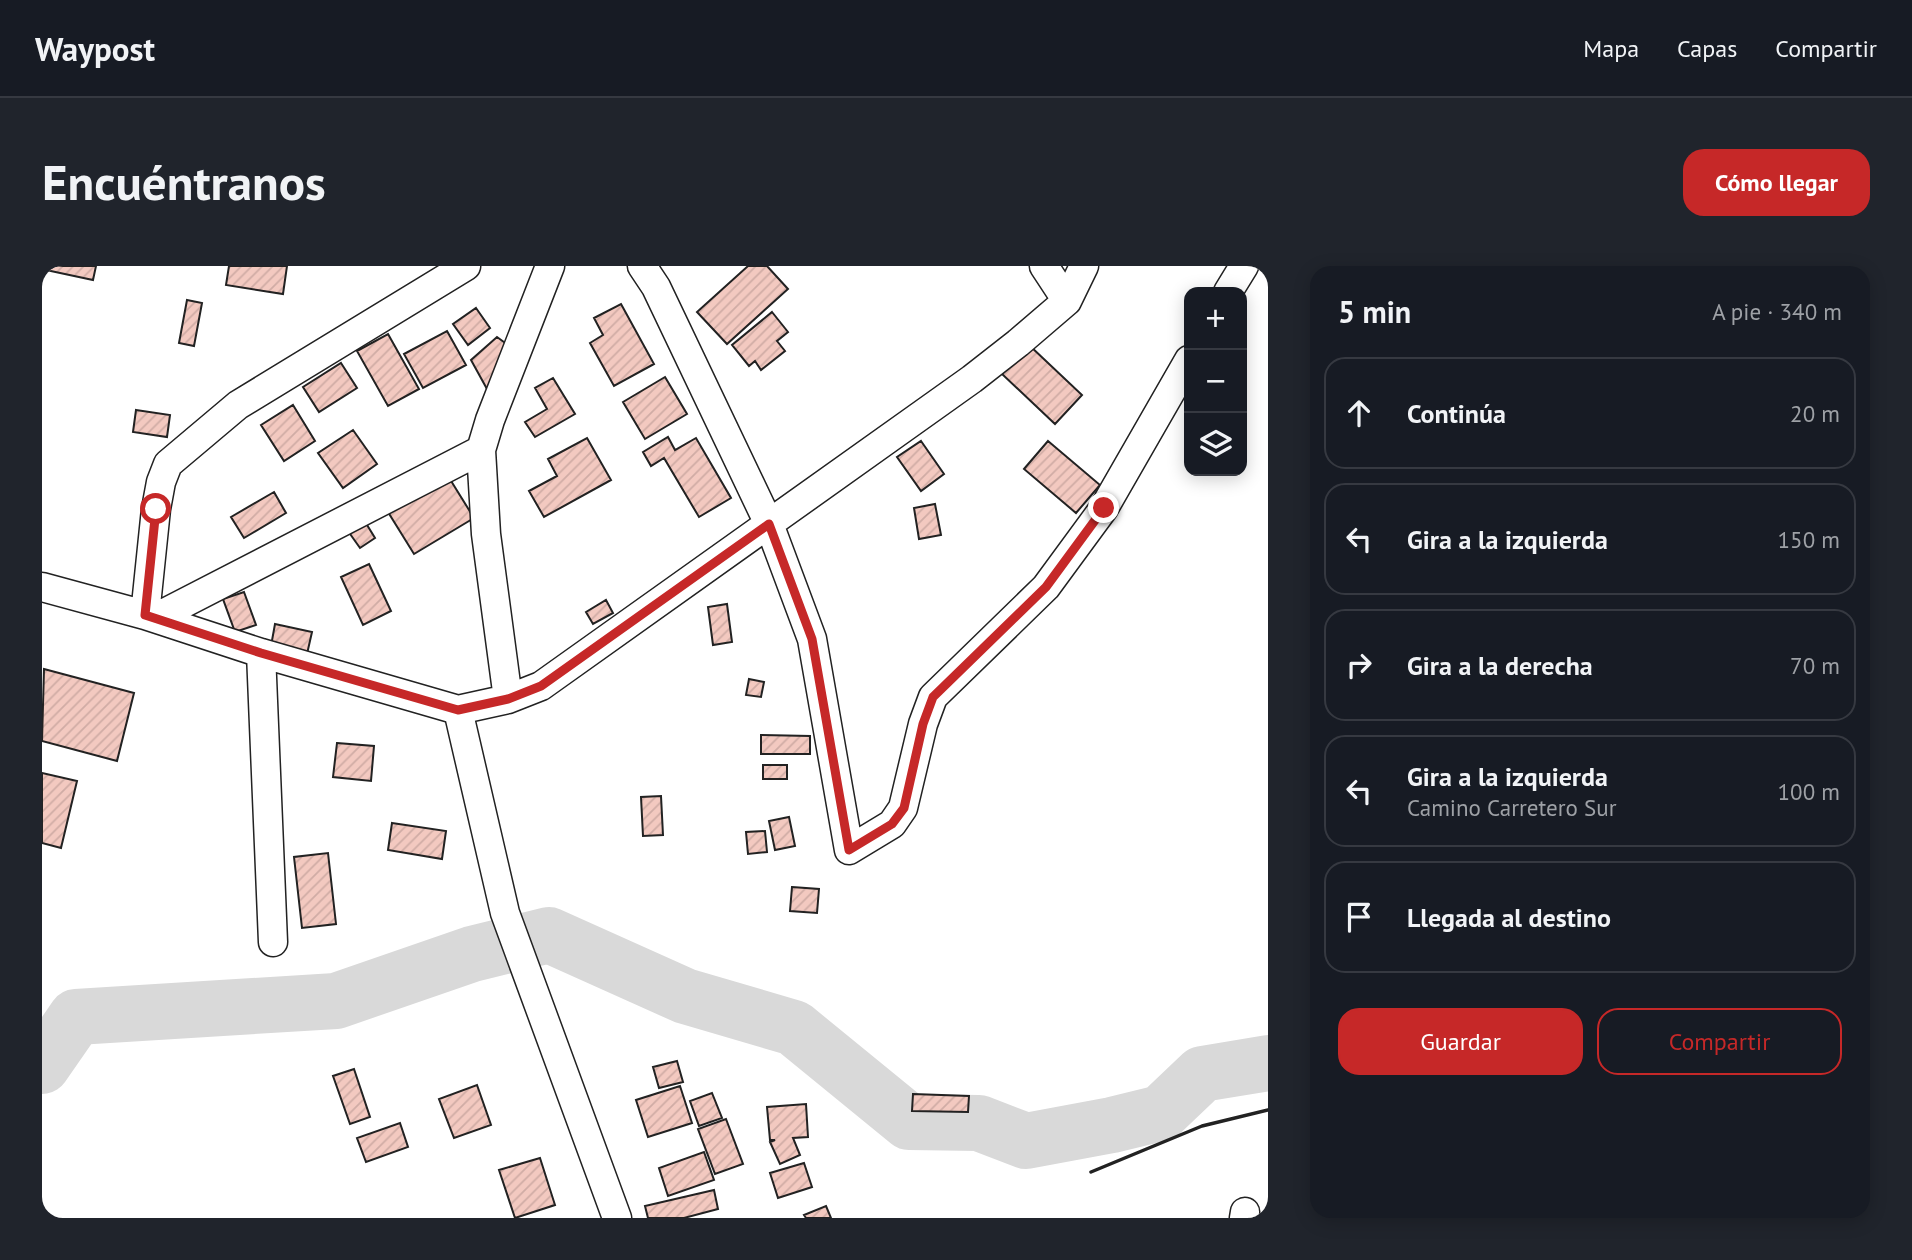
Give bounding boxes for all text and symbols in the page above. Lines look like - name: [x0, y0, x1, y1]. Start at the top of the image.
- text: Waypost: [35, 27, 155, 70]
- text: Mapa: [1583, 33, 1639, 64]
- text: Capas: [1677, 33, 1737, 64]
- text: Compartir: [1775, 33, 1877, 64]
- button: Cómo llegar: [1683, 149, 1870, 216]
- text: Encuéntranos: [42, 150, 326, 214]
- map controls: [1184, 287, 1247, 476]
- button: +: [1184, 287, 1247, 350]
- text: 5 min: [1338, 292, 1411, 331]
- text: A pie · 340 m: [1712, 297, 1842, 326]
- button: −: [1184, 350, 1247, 413]
- icon: ahead: [1340, 394, 1378, 432]
- text: Continúa: [1407, 397, 1506, 430]
- text: 20 m: [1790, 399, 1840, 428]
- button: layers: [1184, 413, 1247, 476]
- route end: [1088, 492, 1119, 523]
- route start: [140, 493, 171, 524]
- icon: left: [1340, 520, 1378, 558]
- text: Gira a la izquierda: [1407, 523, 1608, 556]
- text: 150 m: [1778, 525, 1840, 554]
- icon: right: [1340, 646, 1378, 684]
- text: Gira a la derecha: [1407, 649, 1593, 682]
- text: 70 m: [1790, 651, 1840, 680]
- text: Gira a la izquierda: [1407, 760, 1608, 793]
- icon: left: [1340, 772, 1378, 810]
- text: 100 m: [1778, 777, 1840, 806]
- text: Camino Carretero Sur: [1407, 793, 1616, 822]
- icon: arrive: [1340, 898, 1378, 936]
- text: Llegada al destino: [1407, 901, 1611, 934]
- button: Guardar: [1338, 1008, 1583, 1075]
- button: Compartir: [1597, 1008, 1842, 1075]

